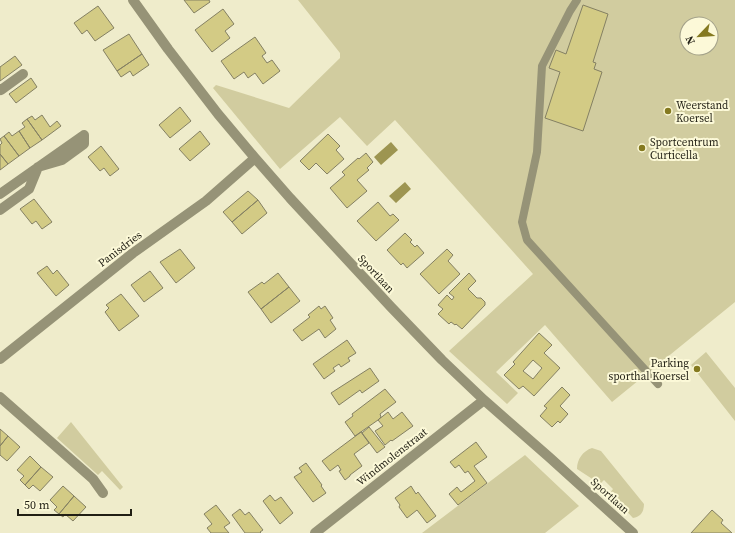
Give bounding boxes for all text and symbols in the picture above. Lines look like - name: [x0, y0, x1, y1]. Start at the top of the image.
- north arrow: [679, 16, 719, 56]
- text: N: [682, 33, 699, 47]
- place label: Weerstand Koersel: [676, 98, 729, 126]
- marker: Weerstand Koersel: [663, 106, 673, 116]
- place label: Sportcentrum Curticella: [650, 135, 719, 163]
- marker: Sportcentrum Curticella: [637, 143, 647, 153]
- street label: Panisdries: [95, 227, 145, 270]
- street label: Sportlaan: [354, 252, 398, 297]
- place label: Parking sporthal Koersel: [609, 356, 689, 384]
- marker: Parking sporthal Koersel: [692, 364, 702, 374]
- street label: Windmolenstraat: [354, 424, 431, 489]
- street label: Sportlaan: [587, 475, 633, 518]
- scale bar: [18, 491, 131, 517]
- text: 50 m: [24, 497, 50, 513]

